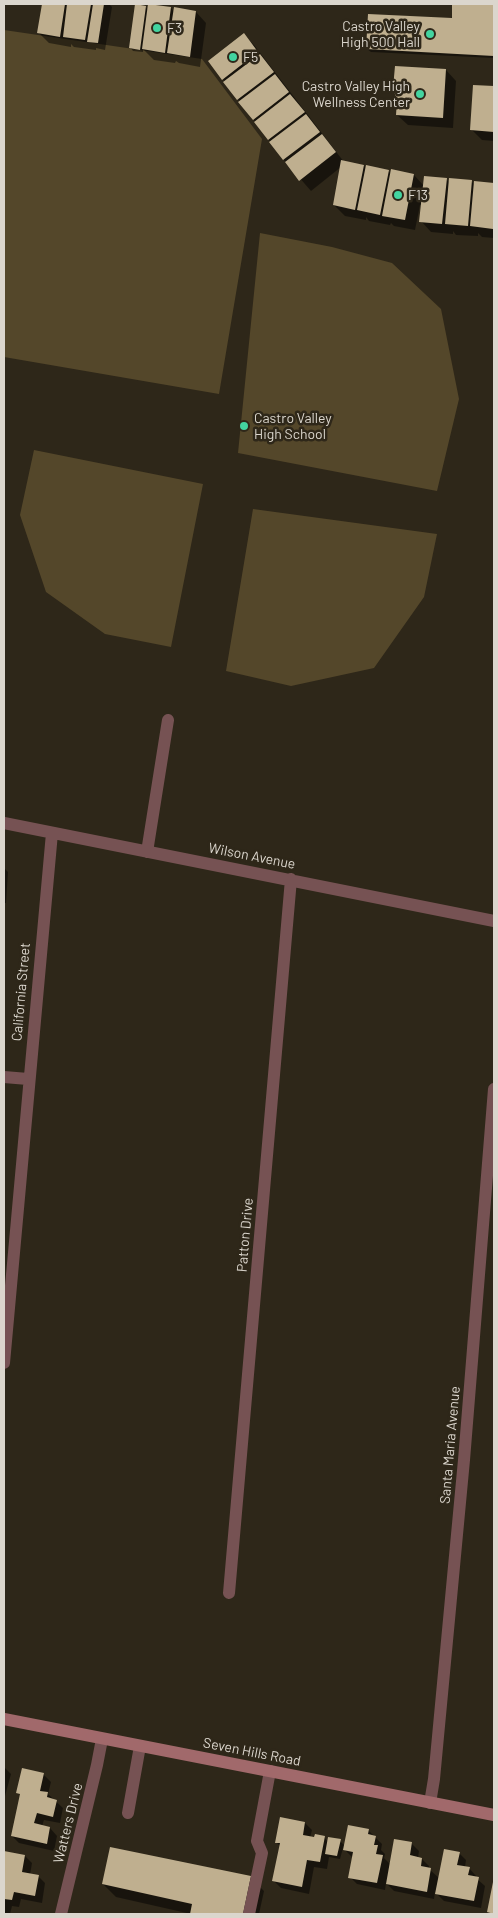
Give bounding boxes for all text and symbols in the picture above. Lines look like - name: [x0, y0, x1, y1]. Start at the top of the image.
- place label: Castro Valley High 500 Hall: [341, 18, 420, 50]
- place label: F3: [167, 20, 182, 36]
- marker: F3: [151, 22, 163, 34]
- marker: Castro Valley High 500 Hall: [424, 28, 436, 40]
- place label: F5: [243, 49, 258, 65]
- marker: F5: [227, 51, 239, 63]
- place label: Castro Valley High Wellness Center: [302, 78, 410, 110]
- marker: Castro Valley High Wellness Center: [414, 88, 426, 100]
- place label: F13: [408, 187, 428, 203]
- marker: F13: [392, 189, 404, 201]
- place label: Castro Valley High School: [254, 410, 332, 442]
- marker: Castro Valley High School: [238, 420, 250, 432]
- street label: Wilson Avenue: [207, 839, 297, 873]
- street label: California Street: [8, 942, 34, 1042]
- street label: Patton Drive: [233, 1197, 257, 1273]
- street label: Santa Maria Avenue: [436, 1385, 464, 1505]
- street label: Seven Hills Road: [202, 1734, 302, 1770]
- street label: Watters Drive: [50, 1781, 86, 1865]

